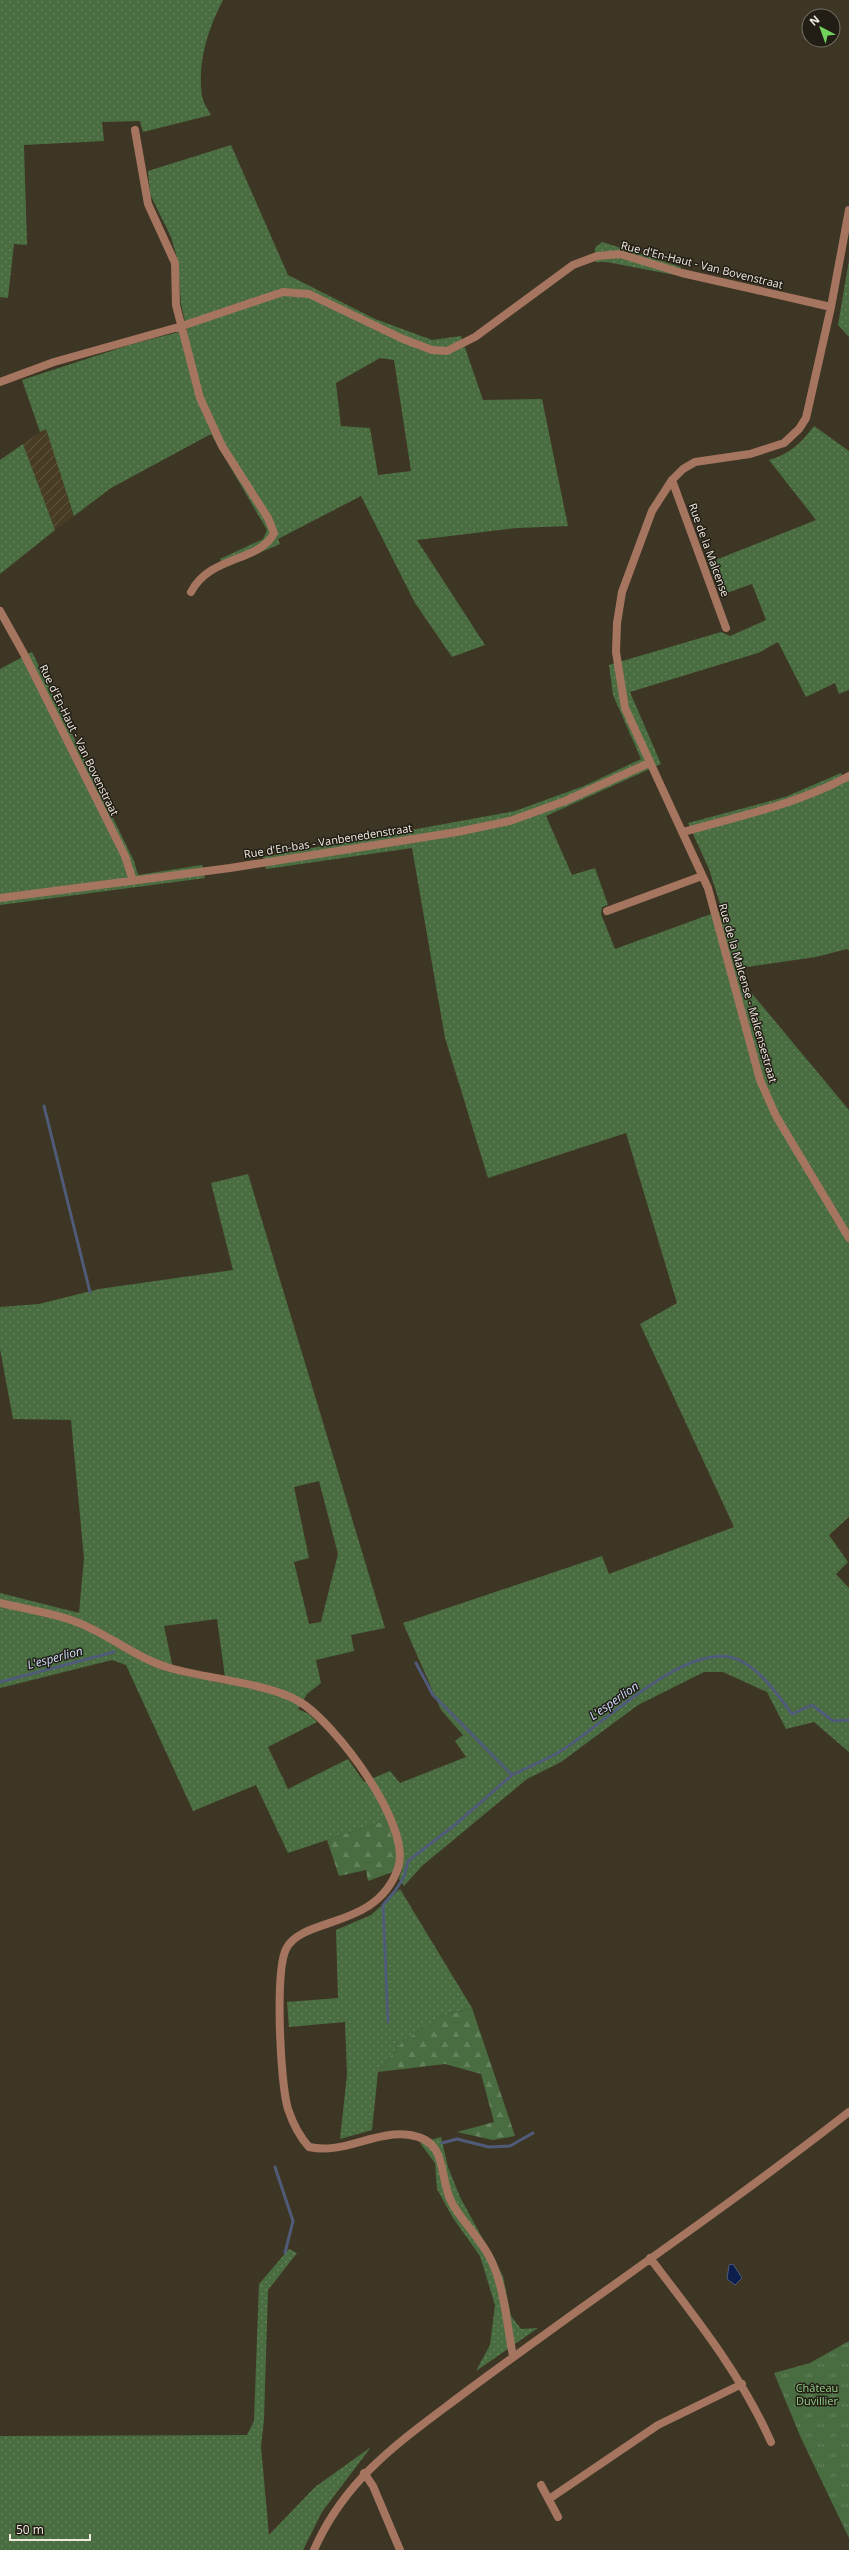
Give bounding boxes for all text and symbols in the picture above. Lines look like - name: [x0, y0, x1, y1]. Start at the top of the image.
- north arrow: [801, 8, 841, 48]
- text: N: [806, 11, 822, 29]
- street label: Rue d'En-Haut - Van Bovenstraat: [620, 237, 785, 292]
- street label: Rue de la Malcense: [686, 501, 733, 599]
- street label: Rue d'En-Haut - Van Bovenstraat: [36, 662, 123, 818]
- street label: Rue d'En-bas - Vanbenedenstraat: [243, 820, 413, 861]
- street label: Rue de la Malcense - Malcensestraat: [716, 901, 781, 1084]
- water label: L'esperlion: [25, 1642, 85, 1673]
- water label: L'esperlion: [586, 1677, 642, 1724]
- park label: Château Duvillier: [796, 2380, 838, 2408]
- scale bar: [10, 2516, 90, 2542]
- text: 50 m: [16, 2521, 44, 2538]

